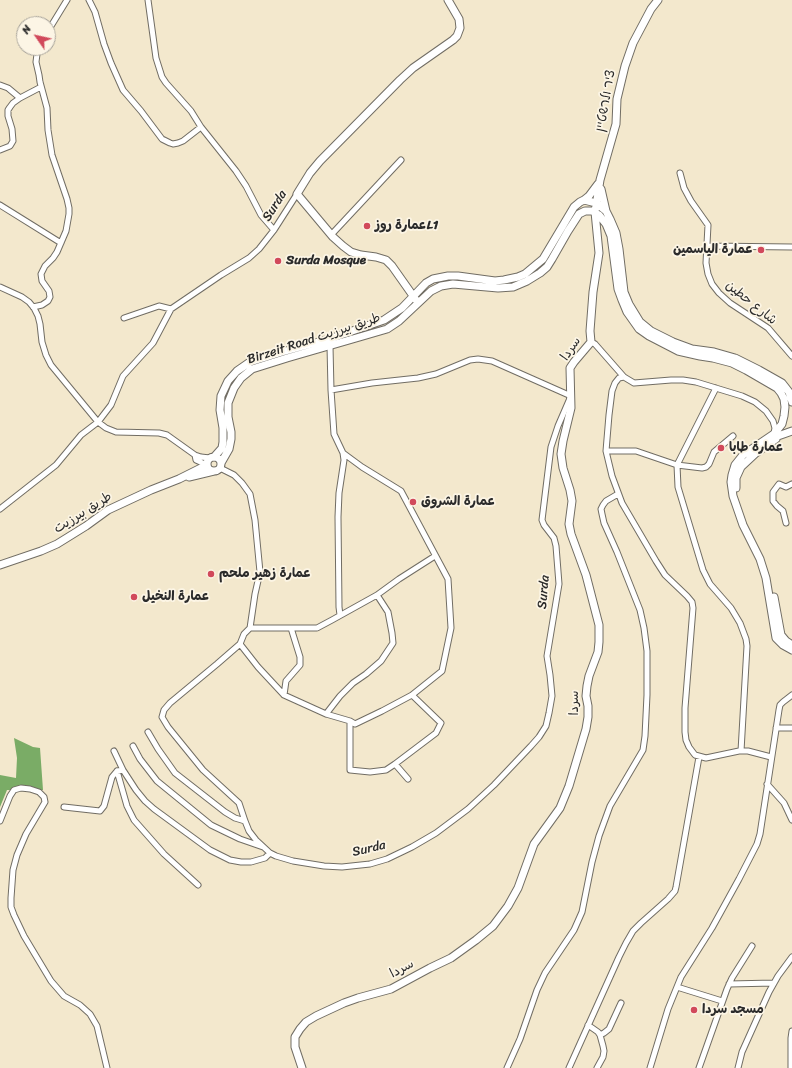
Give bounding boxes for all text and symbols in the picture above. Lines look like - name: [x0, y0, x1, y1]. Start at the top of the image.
- north arrow: [16, 16, 56, 56]
- text: N: [16, 21, 36, 38]
- street label: ציר ולרשטיין: [593, 69, 619, 133]
- street label: Surda: [259, 188, 291, 224]
- place label: عمارة روزL1: [375, 218, 438, 234]
- marker: عمارة روزL1: [362, 221, 372, 231]
- place label: عمارة الياسمين: [673, 242, 753, 258]
- marker: عمارة الياسمين: [756, 245, 766, 255]
- place label: Surda Mosque: [286, 253, 366, 269]
- marker: Surda Mosque: [273, 256, 283, 266]
- street label: شارع حطين: [722, 278, 780, 328]
- street label: Birzeit Road طريق بيرزيت: [245, 310, 383, 368]
- street label: سردا: [557, 334, 585, 364]
- place label: عمارة طابا: [729, 440, 783, 456]
- marker: عمارة طابا: [716, 443, 726, 453]
- street label: طريق بيرزيت: [51, 489, 115, 537]
- place label: عمارة الشروق: [421, 494, 495, 510]
- marker: عمارة الشروق: [408, 497, 418, 507]
- place label: عمارة زهير ملحم: [219, 566, 311, 582]
- marker: عمارة زهير ملحم: [206, 569, 216, 579]
- street label: Surda: [535, 574, 553, 610]
- place label: عمارة النخيل: [142, 589, 210, 605]
- marker: عمارة النخيل: [129, 592, 139, 602]
- street label: سردا: [567, 690, 583, 716]
- street label: Surda: [351, 838, 387, 860]
- street label: سردا: [387, 956, 417, 982]
- place label: مسجد سردا: [702, 1002, 764, 1018]
- marker: مسجد سردا: [689, 1005, 699, 1015]

